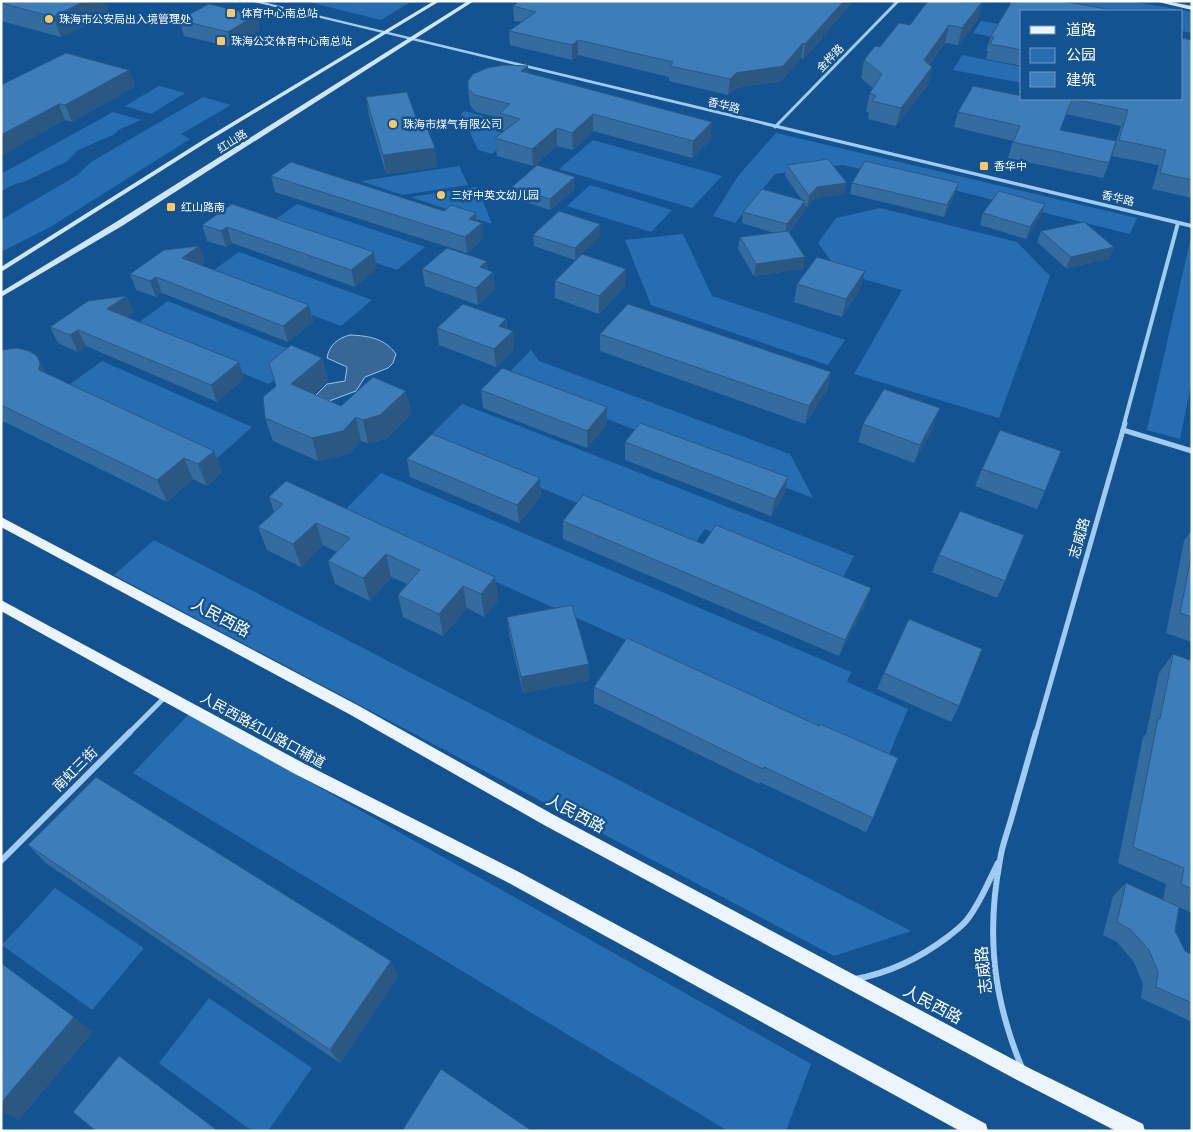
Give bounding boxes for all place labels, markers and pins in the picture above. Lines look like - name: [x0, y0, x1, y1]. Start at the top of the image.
- place label: 体育中心南总站: [241, 5, 318, 20]
- marker: 体育中心南总站: [225, 7, 237, 19]
- place label: 珠海市公安局出入境管理处: [59, 11, 191, 26]
- marker: 珠海市公安局出入境管理处: [43, 13, 55, 25]
- place label: 珠海公交体育中心南总站: [231, 33, 352, 48]
- marker: 珠海公交体育中心南总站: [215, 35, 227, 47]
- place label: 珠海市煤气有限公司: [403, 116, 502, 131]
- marker: 珠海市煤气有限公司: [387, 118, 399, 130]
- place label: 香华中: [994, 158, 1027, 173]
- marker: 香华中: [978, 160, 990, 172]
- place label: 三好中英文幼儿园: [451, 187, 539, 202]
- marker: 三好中英文幼儿园: [435, 189, 447, 201]
- place label: 红山路南: [181, 199, 225, 214]
- marker: 红山路南: [165, 201, 177, 213]

